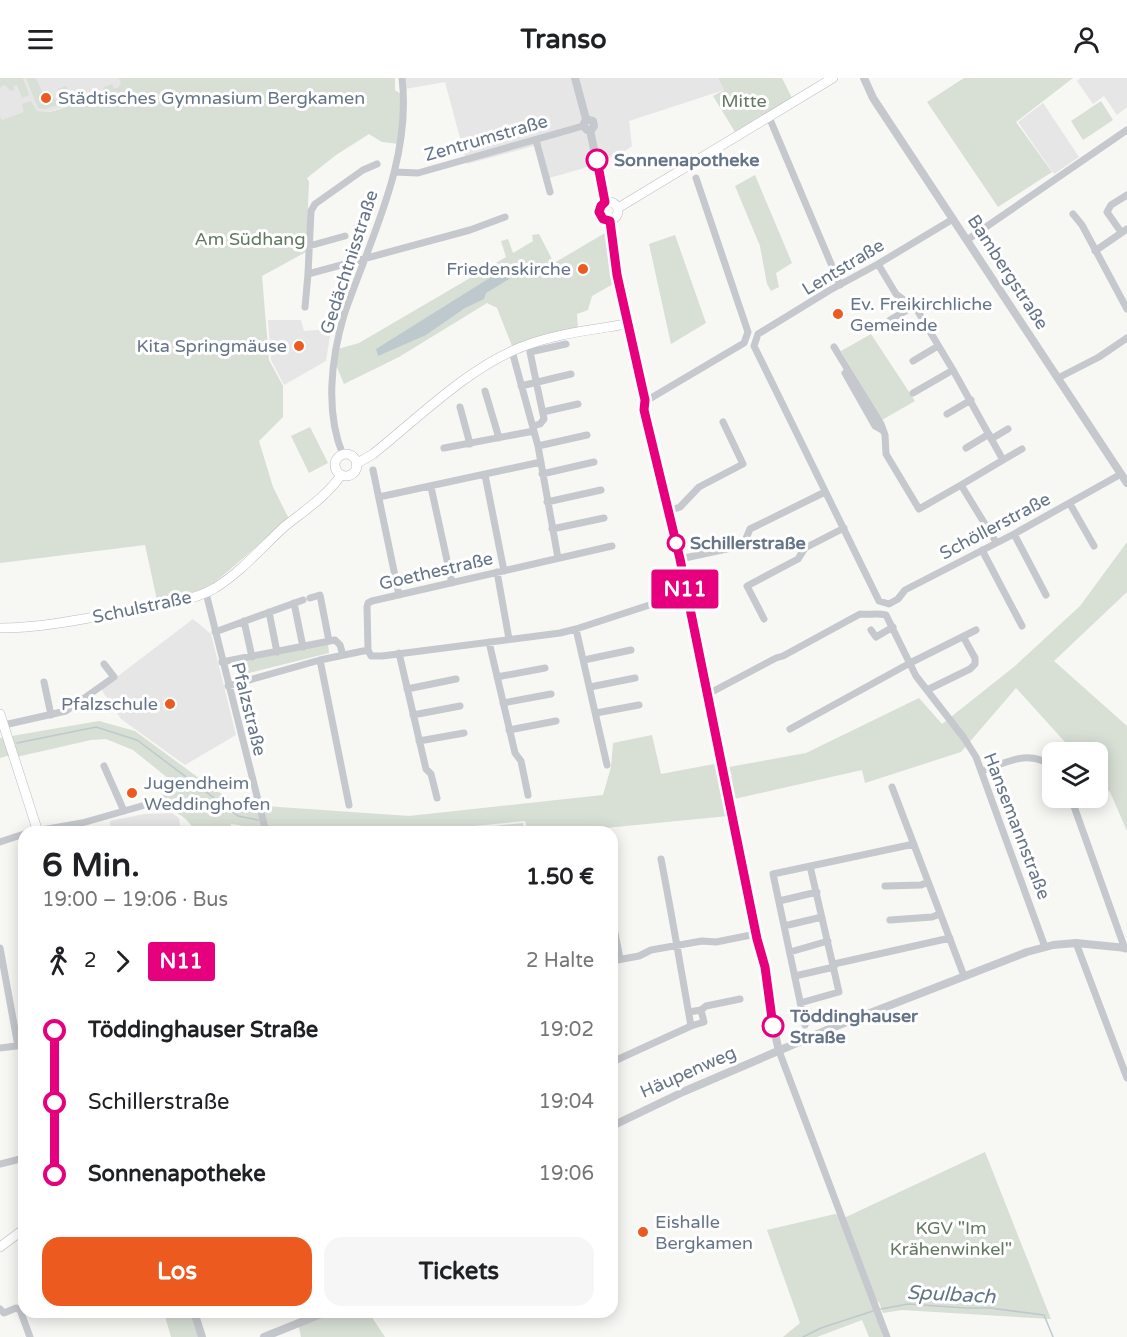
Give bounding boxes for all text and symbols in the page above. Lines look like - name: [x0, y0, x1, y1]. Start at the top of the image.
- icon: menu: [24, 23, 57, 56]
- text: Transo: [520, 23, 607, 56]
- icon: person: [1070, 23, 1103, 56]
- place label: Städtisches Gymnasium Bergkamen: [58, 87, 365, 109]
- park label: Mitte: [721, 90, 767, 112]
- marker: Städtisches Gymnasium Bergkamen: [39, 91, 53, 105]
- street label: Zentrumstraße: [422, 110, 550, 166]
- marker: Sonnenapotheke: [586, 149, 608, 171]
- place label: Sonnenapotheke: [614, 149, 759, 171]
- street label: Gedächtnisstraße: [315, 187, 383, 337]
- street label: Bambergstraße: [963, 211, 1053, 333]
- park label: Am Südhang: [194, 228, 306, 250]
- street label: Lentstraße: [798, 234, 888, 300]
- place label: Friedenskirche: [446, 258, 571, 280]
- marker: Friedenskirche: [576, 262, 590, 276]
- place label: Ev. Freikirchliche Gemeinde: [850, 293, 992, 336]
- marker: Ev. Freikirchliche Gemeinde: [831, 307, 845, 321]
- place label: Kita Springmäuse: [136, 335, 287, 357]
- marker: Kita Springmäuse: [292, 339, 306, 353]
- street label: Schöllerstraße: [936, 488, 1054, 564]
- place label: Schillerstraße: [690, 532, 806, 554]
- marker: Schillerstraße: [667, 534, 685, 552]
- street label: Goethestraße: [377, 547, 495, 595]
- line badge: N11: [650, 570, 720, 608]
- text: N11: [663, 577, 707, 602]
- street label: Schulstraße: [91, 586, 193, 628]
- street label: Pfalzstraße: [227, 660, 271, 758]
- place label: Pfalzschule: [61, 693, 158, 715]
- marker: Pfalzschule: [163, 697, 177, 711]
- map controls: [1042, 742, 1108, 808]
- button: layers: [1042, 742, 1108, 808]
- street label: Hansemannstraße: [979, 749, 1055, 903]
- place label: Jugendheim Weddinghofen: [144, 772, 270, 815]
- marker: Jugendheim Weddinghofen: [125, 786, 139, 800]
- text: 6 Min.: [42, 846, 140, 885]
- text: 1.50 €: [526, 864, 594, 890]
- text: 19:00 – 19:06 · Bus: [42, 888, 228, 912]
- icon: walk: [42, 945, 75, 978]
- icon: forward: [106, 945, 139, 978]
- text: 2: [84, 949, 97, 973]
- text: N11: [160, 949, 203, 974]
- text: 2 Halte: [526, 949, 594, 973]
- place label: Töddinghauser Straße: [789, 1005, 919, 1048]
- marker: Töddinghauser Straße: [762, 1015, 784, 1037]
- text: Töddinghauser Straße: [88, 1017, 318, 1043]
- text: 19:02: [539, 1018, 594, 1042]
- street label: Häupenweg: [637, 1041, 739, 1103]
- text: Schillerstraße: [88, 1089, 229, 1115]
- text: 19:04: [539, 1090, 594, 1114]
- text: Sonnenapotheke: [88, 1161, 266, 1187]
- text: 19:06: [539, 1162, 594, 1186]
- place label: Eishalle Bergkamen: [655, 1211, 753, 1254]
- park label: KGV "Im Krähenwinkel": [890, 1217, 1012, 1260]
- marker: Eishalle Bergkamen: [636, 1225, 650, 1239]
- button: Los: [42, 1237, 312, 1306]
- button: Tickets: [324, 1237, 594, 1306]
- water label: Spulbach: [906, 1281, 997, 1309]

